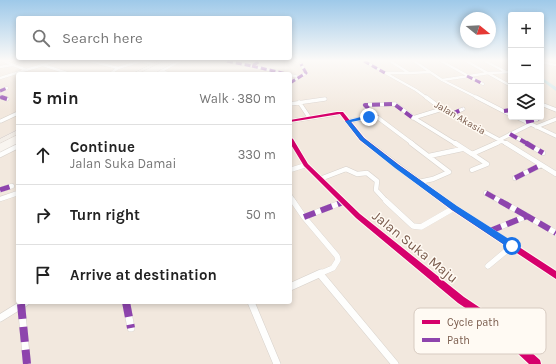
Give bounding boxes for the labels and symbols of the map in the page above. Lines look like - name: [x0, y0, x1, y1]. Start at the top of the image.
- north arrow: [460, 12, 496, 48]
- street label: Jalan Akasia: [432, 99, 488, 137]
- route end: [360, 108, 378, 126]
- street label: Jalan Suka Maju: [369, 207, 461, 287]
- route start: [503, 237, 521, 255]
- legend: [414, 308, 546, 354]
- text: Cycle path: [447, 316, 499, 329]
- text: Path: [447, 334, 470, 347]

